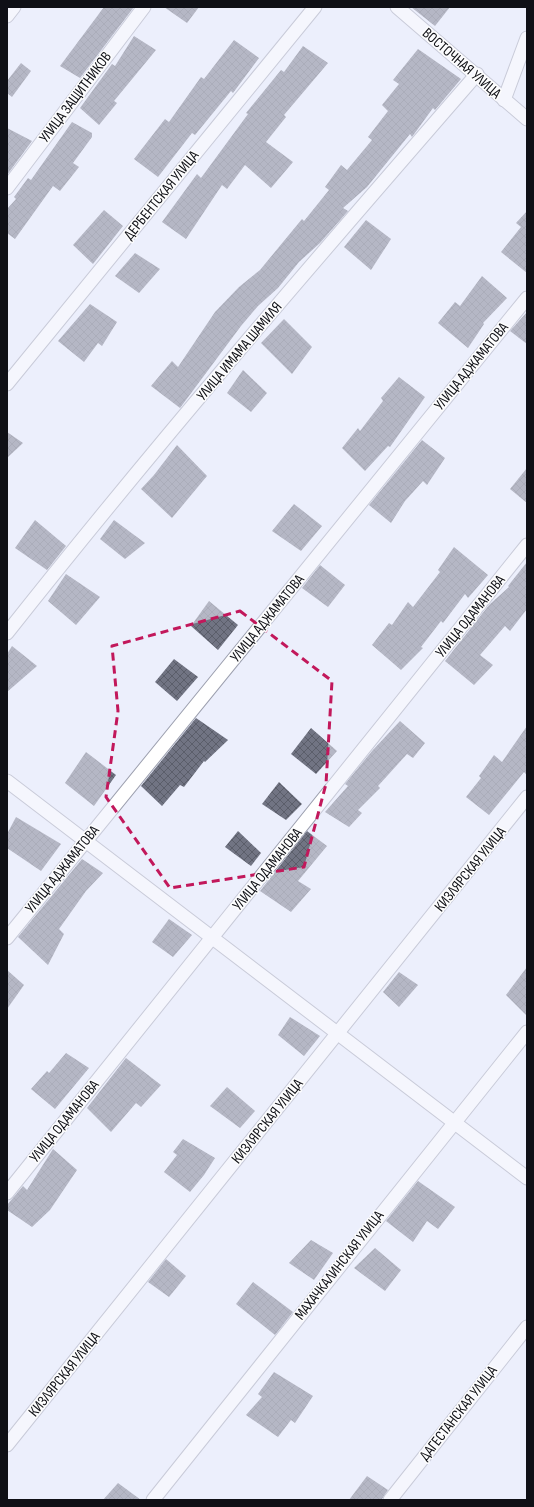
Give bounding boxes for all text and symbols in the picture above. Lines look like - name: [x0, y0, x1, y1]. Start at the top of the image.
- street label: ВОСТОЧНАЯ УЛИЦА: [418, 24, 506, 103]
- street label: УЛИЦА ЗАЩИТНИКОВ: [35, 48, 116, 147]
- street label: ДЕРБЕНТСКАЯ УЛИЦА: [120, 146, 204, 244]
- street label: УЛИЦА ИМАМА ШАМИЛЯ: [193, 298, 286, 405]
- street label: УЛИЦА АДЖАМАТОВА: [430, 318, 513, 414]
- street label: УЛИЦА АДЖАМАТОВА: [226, 570, 309, 666]
- street label: УЛИЦА ОДАМАНОВА: [431, 571, 510, 661]
- street label: УЛИЦА АДЖАМАТОВА: [21, 821, 104, 917]
- street label: КИЗЛЯРСКАЯ УЛИЦА: [430, 822, 511, 916]
- street label: УЛИЦА ОДАМАНОВА: [228, 824, 307, 914]
- street label: КИЗЛЯРСКАЯ УЛИЦА: [227, 1074, 308, 1168]
- street label: УЛИЦА ОДАМАНОВА: [25, 1076, 104, 1166]
- street label: МАХАЧКАЛИНСКАЯ УЛИЦА: [291, 1206, 388, 1324]
- street label: КИЗЛЯРСКАЯ УЛИЦА: [24, 1327, 105, 1421]
- street label: ДАГЕСТАНСКАЯ УЛИЦА: [415, 1361, 502, 1465]

